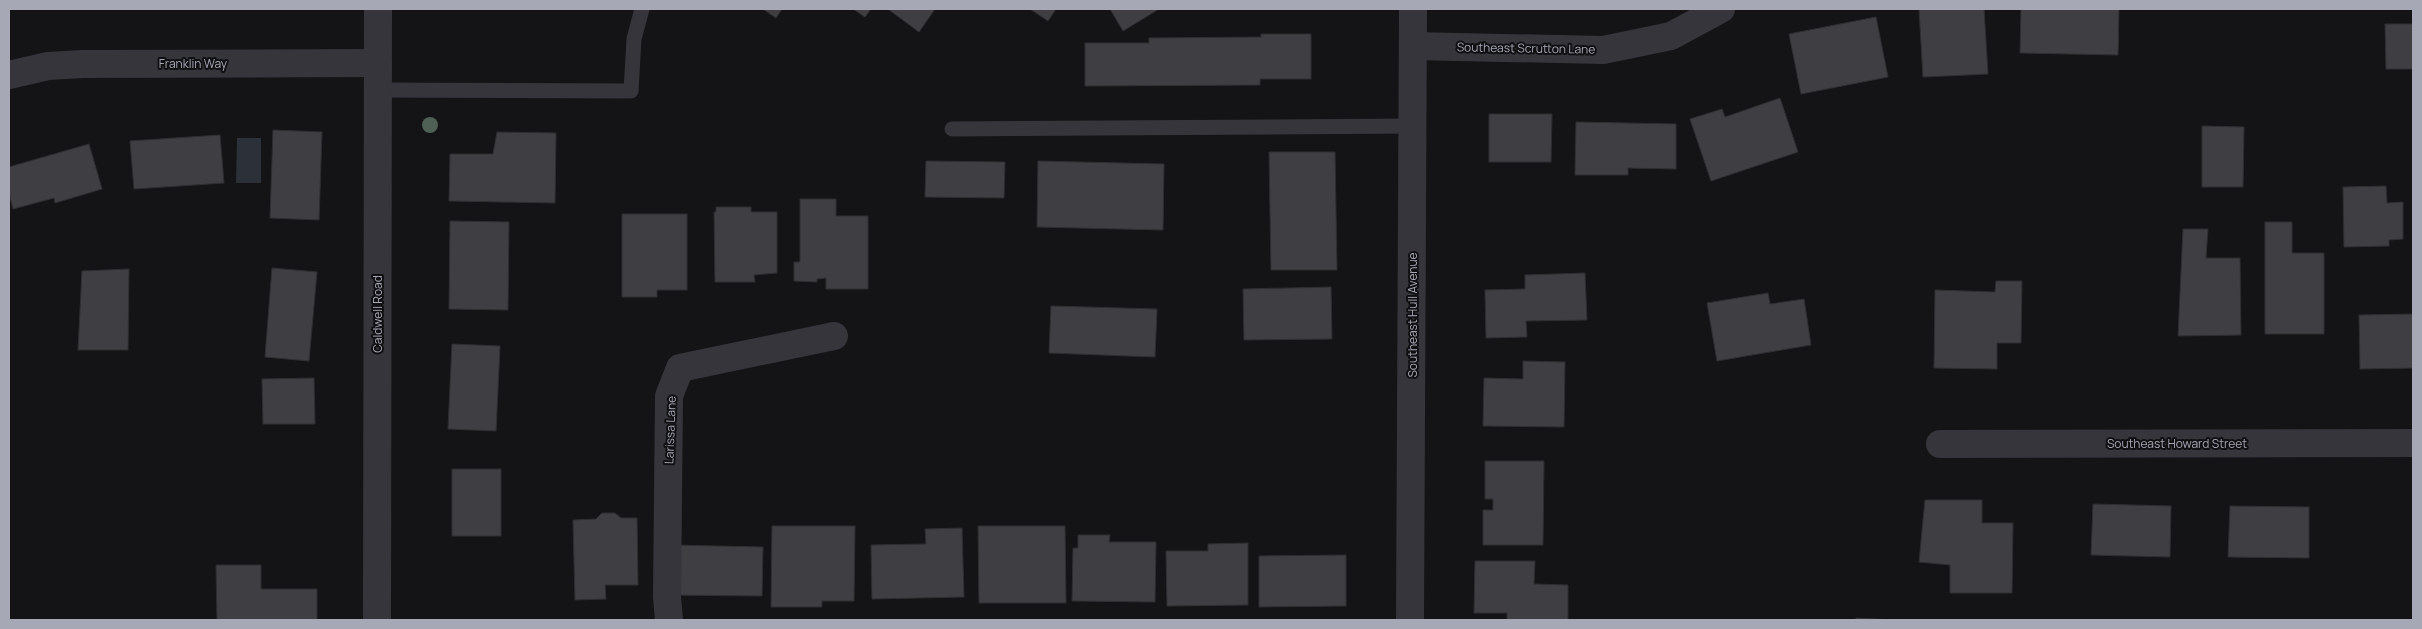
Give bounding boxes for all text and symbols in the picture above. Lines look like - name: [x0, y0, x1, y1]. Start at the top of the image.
- street label: Southeast Scrutton Lane: [1457, 38, 1595, 58]
- street label: Franklin Way: [159, 55, 228, 72]
- street label: Southeast Hull Avenue: [1404, 252, 1421, 378]
- street label: Caldwell Road: [369, 275, 386, 353]
- street label: Larissa Lane: [660, 395, 680, 465]
- street label: Southeast Howard Street: [2107, 435, 2247, 452]

